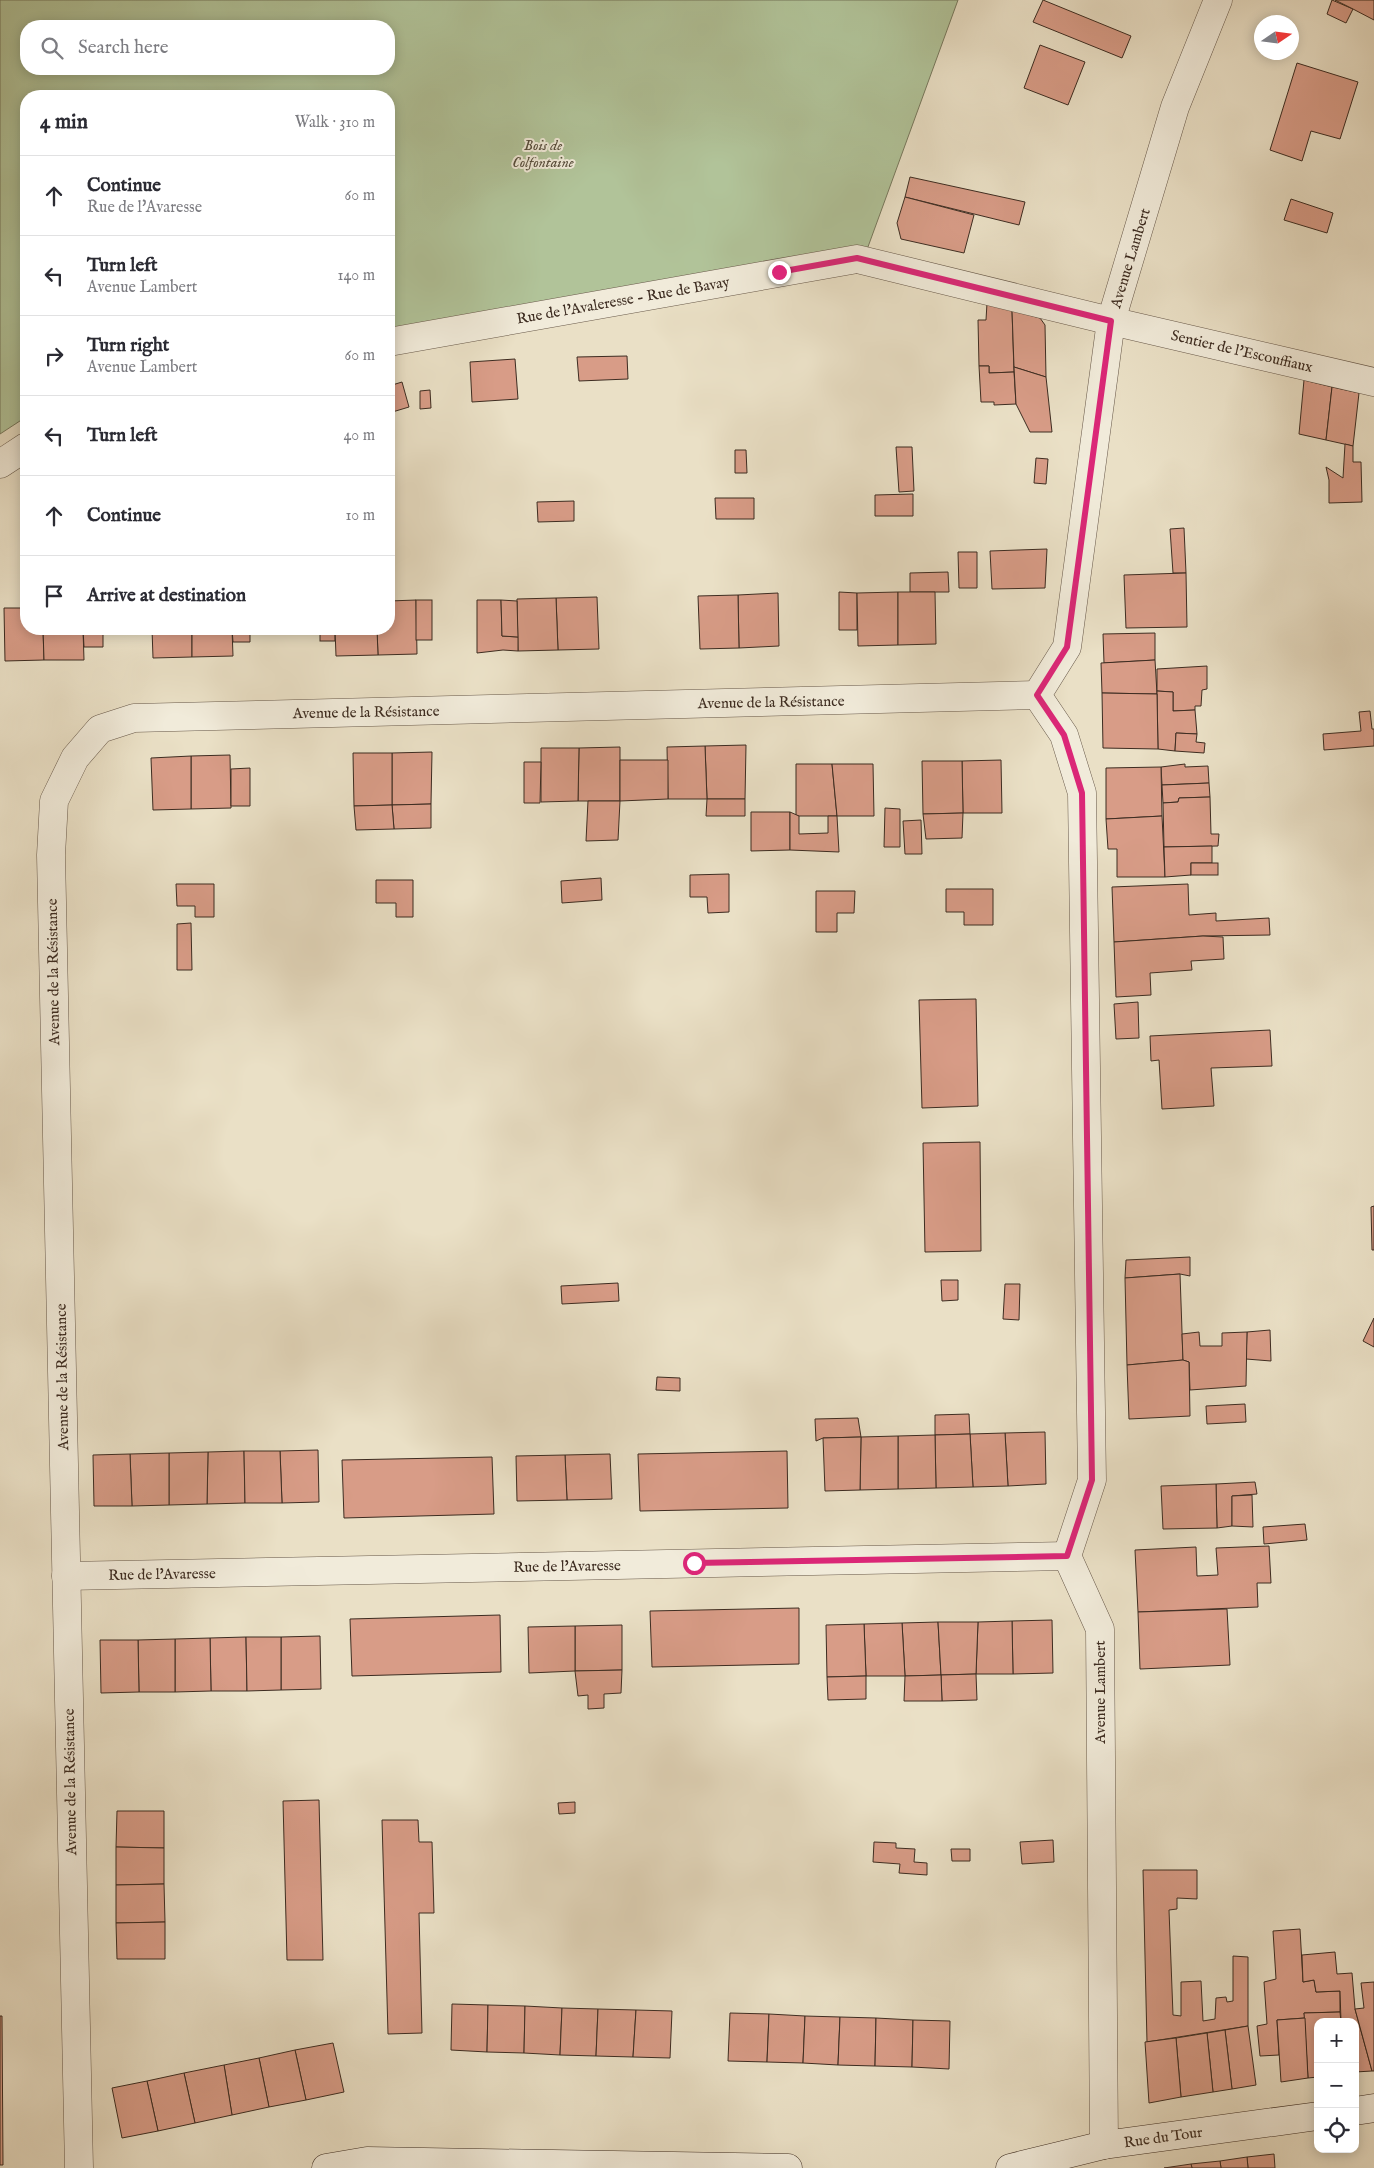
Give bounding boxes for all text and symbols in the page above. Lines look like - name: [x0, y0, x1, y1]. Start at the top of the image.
- north arrow: [1254, 15, 1299, 60]
- search box: [20, 20, 395, 75]
- icon: search: [38, 34, 66, 62]
- text: Search here: [78, 36, 169, 60]
- text: 4 min: [40, 109, 88, 136]
- text: Walk · 310 m: [295, 113, 375, 133]
- park label: Bois de Colfontaine: [512, 136, 574, 172]
- text: Continue: [87, 174, 161, 198]
- icon: ahead: [40, 182, 68, 210]
- text: 60 m: [345, 186, 375, 206]
- text: Rue de l'Avaresse: [87, 198, 202, 218]
- street label: Avenue Lambert: [1106, 206, 1155, 311]
- text: Turn left: [87, 254, 158, 278]
- route end: [768, 261, 791, 284]
- icon: left: [40, 262, 68, 290]
- text: 140 m: [337, 266, 375, 286]
- street label: Rue de l'Avaleresse - Rue de Bavay: [515, 272, 732, 329]
- text: Avenue Lambert: [87, 278, 197, 298]
- street label: Sentier de l'Escouffiaux: [1169, 326, 1315, 377]
- text: Turn right: [87, 334, 169, 358]
- icon: right: [40, 342, 68, 370]
- text: 60 m: [345, 346, 375, 366]
- text: Avenue Lambert: [87, 358, 197, 378]
- icon: left: [40, 422, 68, 450]
- text: Turn left: [87, 424, 158, 448]
- text: 40 m: [343, 426, 375, 446]
- icon: ahead: [40, 502, 68, 530]
- text: Continue: [87, 504, 161, 528]
- text: 10 m: [345, 506, 375, 526]
- icon: arrive: [40, 582, 68, 610]
- text: Arrive at destination: [87, 584, 246, 608]
- street label: Avenue de la Résistance: [696, 692, 845, 713]
- street label: Avenue de la Résistance: [291, 702, 440, 723]
- street label: Avenue de la Résistance: [43, 898, 64, 1047]
- street label: Avenue de la Résistance: [52, 1303, 73, 1452]
- route start: [683, 1552, 706, 1575]
- street label: Rue de l'Avaresse: [513, 1556, 621, 1577]
- street label: Rue de l'Avaresse: [108, 1564, 216, 1585]
- street label: Avenue Lambert: [1091, 1640, 1110, 1745]
- street label: Avenue de la Résistance: [60, 1708, 81, 1857]
- map controls: [1314, 2018, 1359, 2153]
- button: +: [1314, 2018, 1359, 2063]
- button: −: [1314, 2063, 1359, 2108]
- button: locate: [1314, 2108, 1359, 2153]
- street label: Rue du Tour: [1123, 2123, 1204, 2152]

